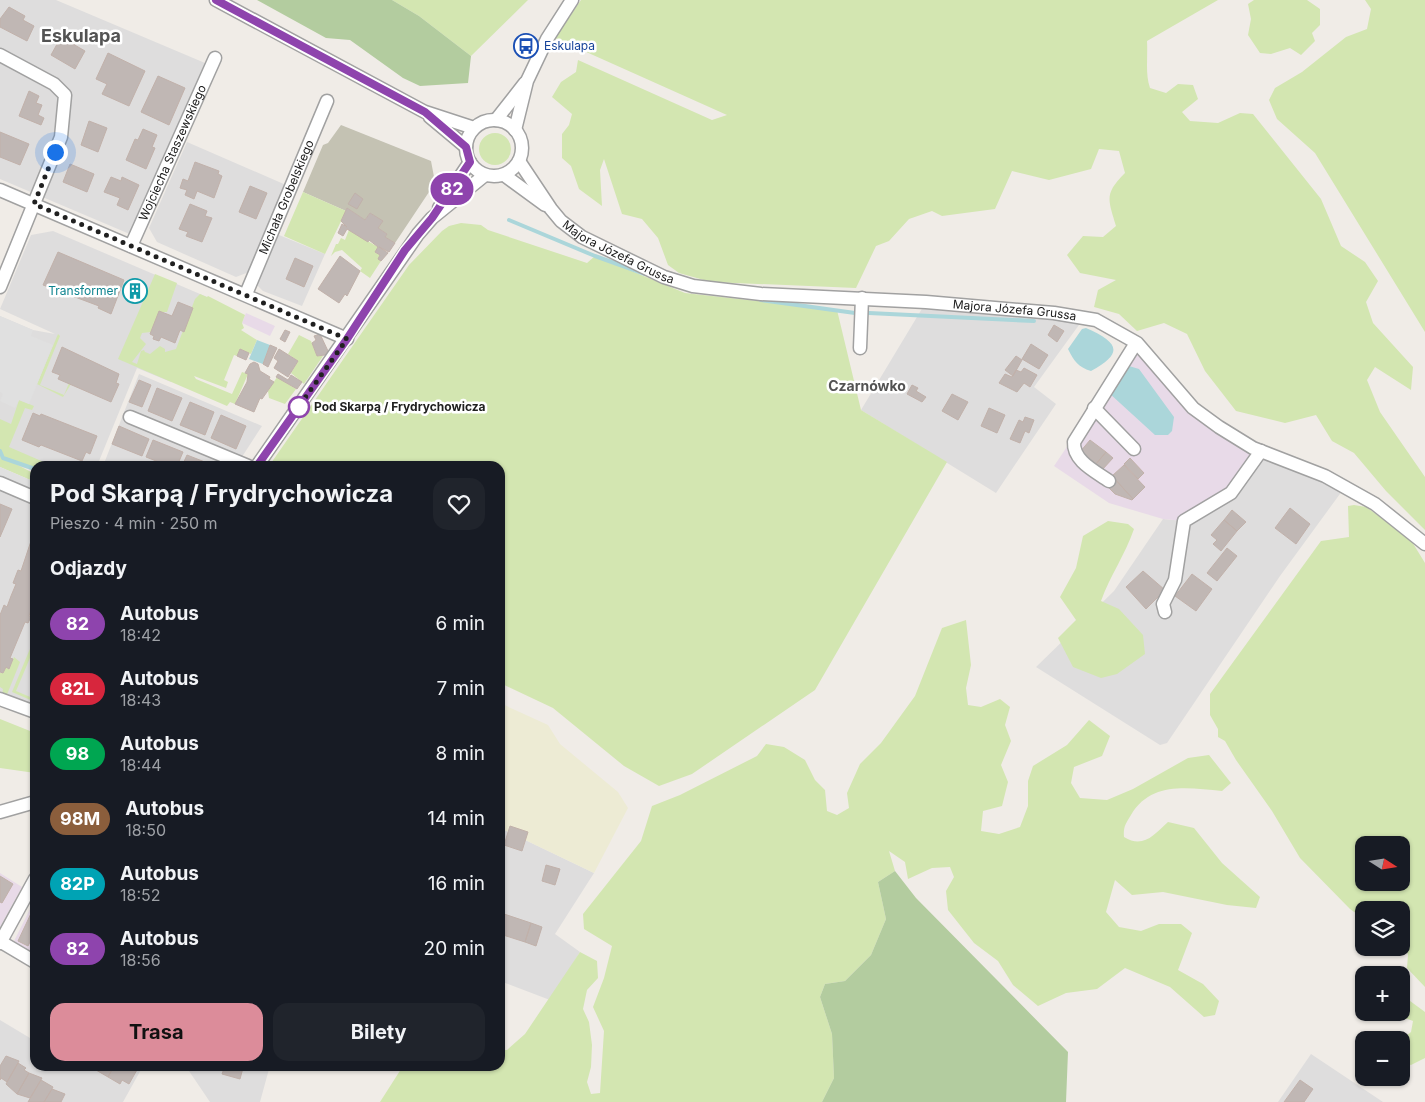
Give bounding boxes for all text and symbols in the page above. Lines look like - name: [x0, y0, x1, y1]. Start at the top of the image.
- district label: Eskulapa: [41, 25, 121, 46]
- bus stop icon: Eskulapa: [513, 33, 539, 59]
- place label: Eskulapa: [544, 38, 595, 53]
- street label: Wojciecha Staszewskiego: [135, 82, 209, 223]
- street label: Michała Grobelskiego: [256, 138, 317, 256]
- your location: [43, 140, 68, 165]
- line badge: 82: [430, 173, 474, 205]
- text: 82: [440, 178, 464, 199]
- street label: Majora Józefa Grussa: [560, 217, 676, 287]
- building icon: Transformer: [122, 278, 148, 304]
- place label: Transformer: [48, 283, 118, 298]
- street label: Majora Józefa Grussa: [952, 296, 1078, 324]
- district label: Czarnówko: [828, 377, 906, 394]
- marker: Pod Skarpą / Frydrychowicza: [288, 396, 310, 418]
- place label: Pod Skarpą / Frydrychowicza: [314, 399, 486, 414]
- button: heart: [433, 478, 485, 530]
- text: Pod Skarpą / Frydrychowicza: [50, 479, 393, 508]
- text: Pieszo · 4 min · 250 m: [50, 513, 218, 533]
- text: Odjazdy: [50, 557, 127, 580]
- text: Autobus: [120, 602, 199, 625]
- text: 6 min: [435, 612, 485, 635]
- text: 82: [66, 613, 89, 634]
- text: 18:42: [120, 625, 161, 645]
- text: Autobus: [120, 667, 199, 690]
- text: 7 min: [436, 677, 485, 700]
- text: 82L: [61, 678, 94, 699]
- text: 18:43: [120, 690, 161, 710]
- text: Autobus: [120, 732, 199, 755]
- text: 8 min: [435, 742, 485, 765]
- text: 98: [66, 743, 89, 764]
- text: 18:44: [120, 755, 162, 775]
- text: Autobus: [125, 797, 204, 820]
- text: 14 min: [427, 807, 485, 830]
- text: 98M: [60, 808, 100, 829]
- text: 18:50: [125, 820, 166, 840]
- north arrow: [1355, 836, 1410, 891]
- map controls: [1355, 836, 1410, 1086]
- text: Autobus: [120, 862, 199, 885]
- text: 16 min: [428, 872, 485, 895]
- text: 82P: [60, 873, 95, 894]
- text: 18:52: [120, 885, 161, 905]
- button: layers: [1355, 901, 1410, 956]
- text: Autobus: [120, 927, 199, 950]
- text: 20 min: [424, 937, 485, 960]
- text: 82: [66, 938, 89, 959]
- text: 18:56: [120, 950, 161, 970]
- button: +: [1355, 966, 1410, 1021]
- button: Trasa: [50, 1003, 263, 1061]
- button: Bilety: [273, 1003, 485, 1061]
- button: −: [1355, 1031, 1410, 1086]

